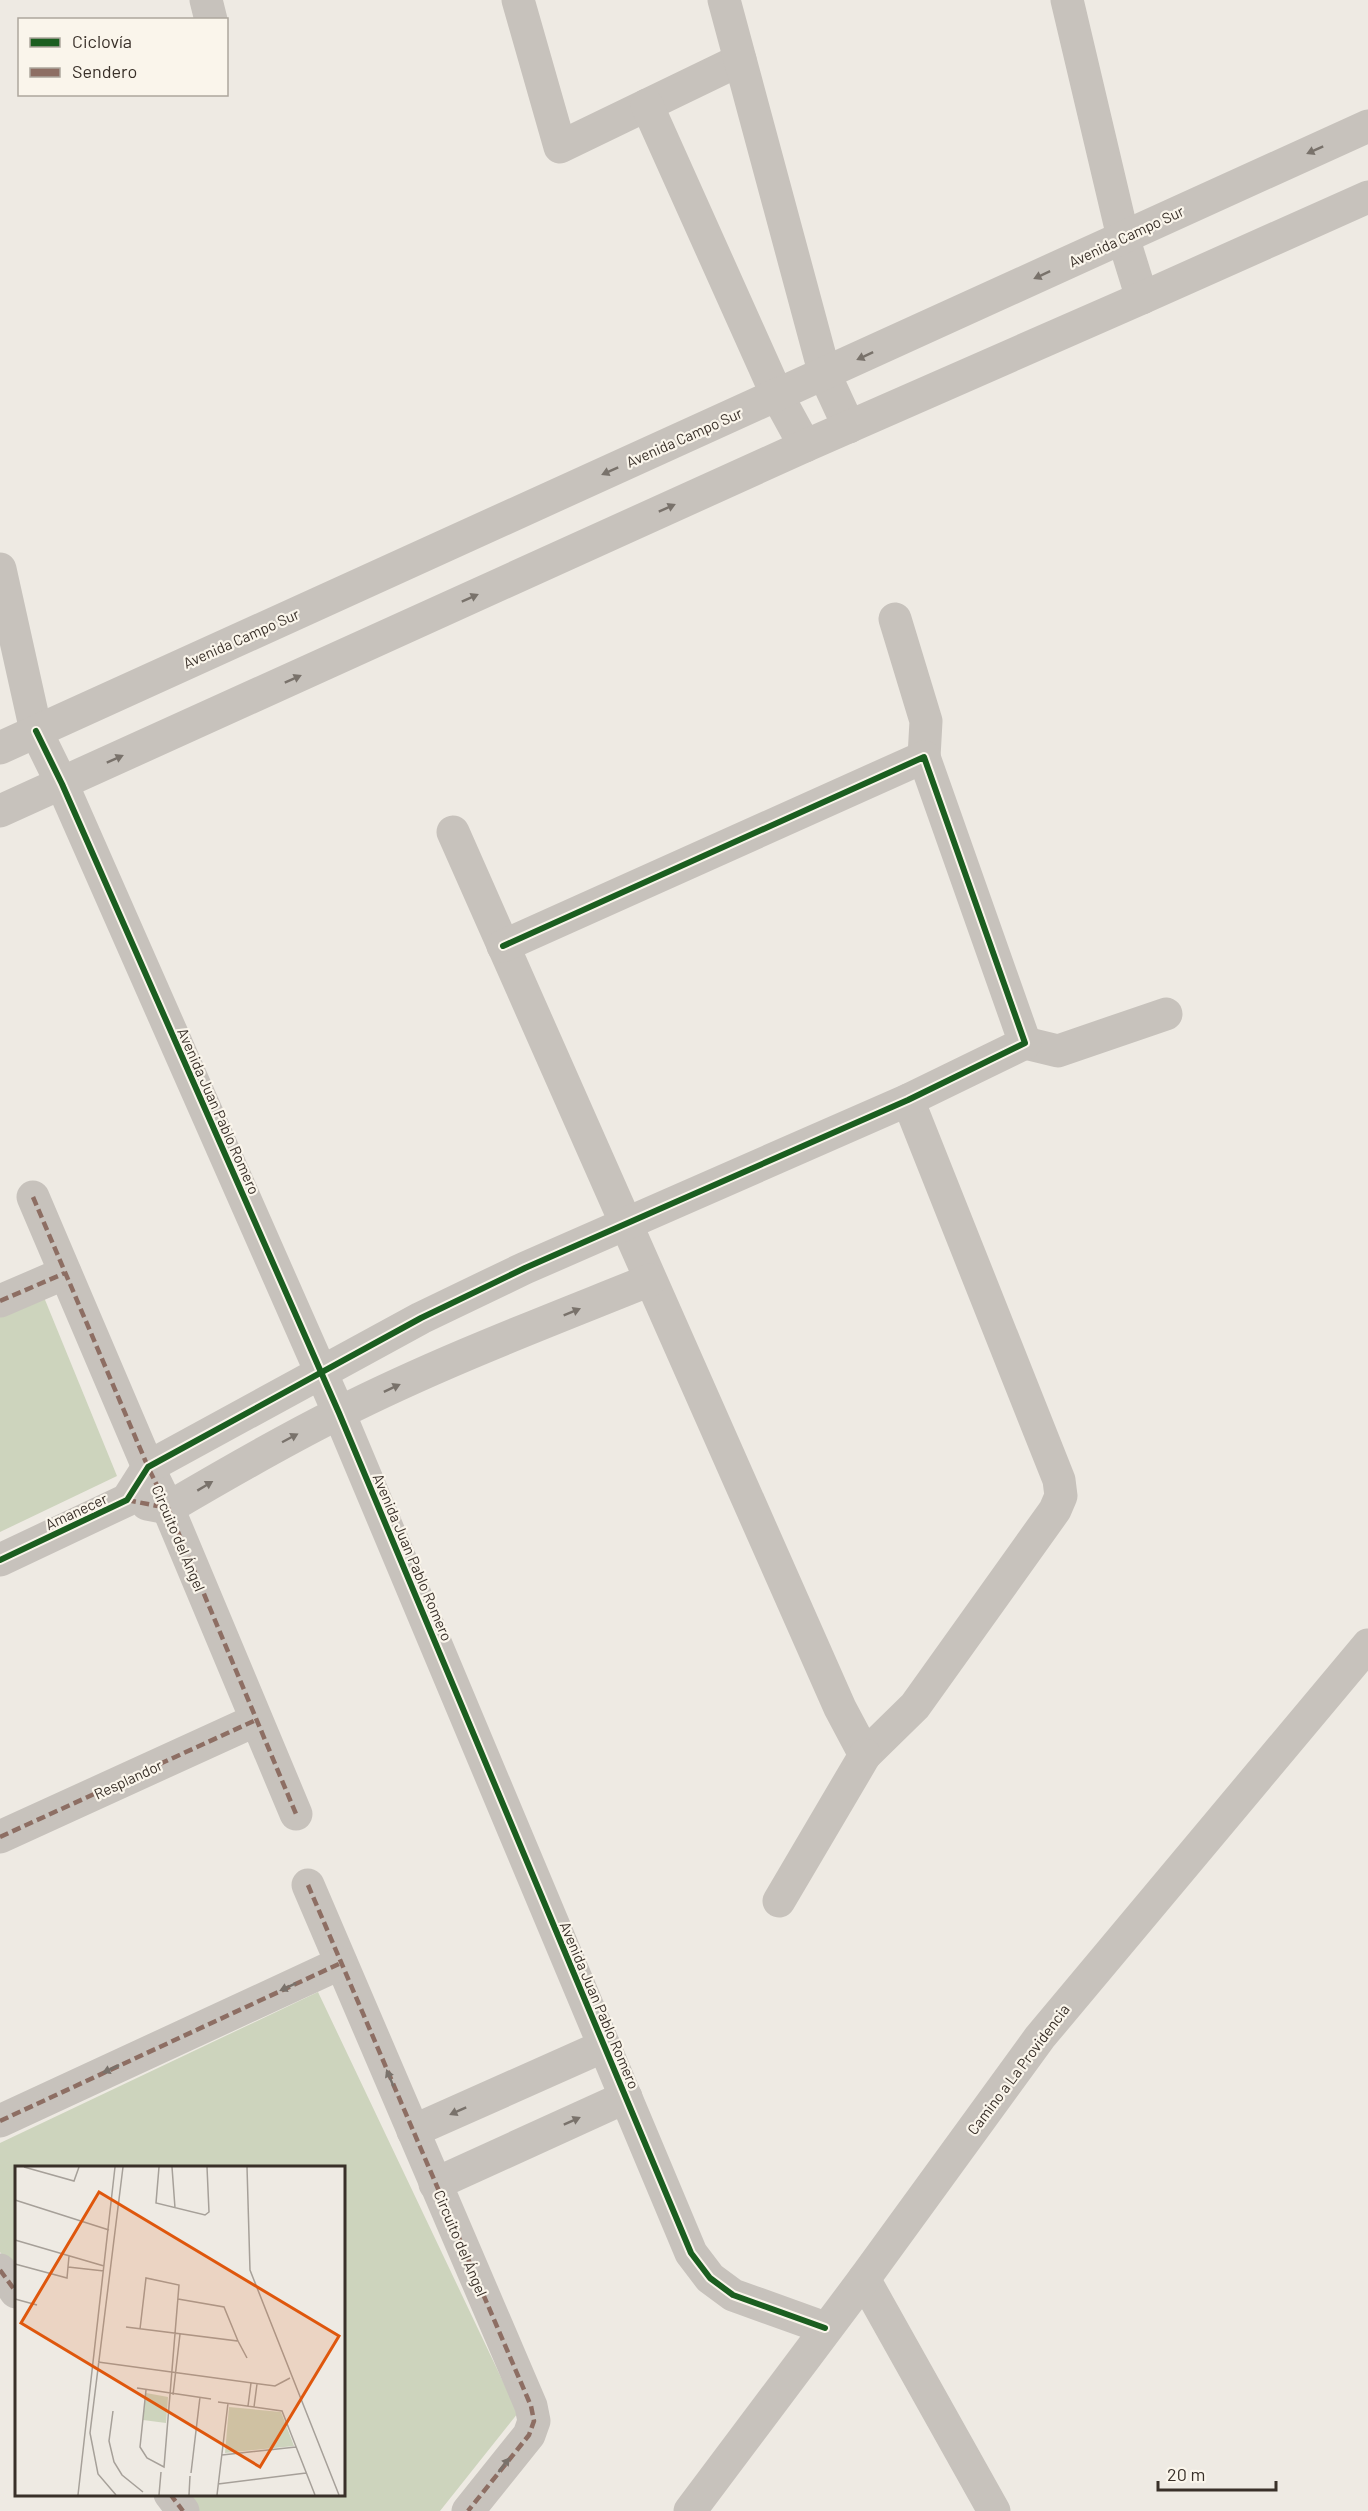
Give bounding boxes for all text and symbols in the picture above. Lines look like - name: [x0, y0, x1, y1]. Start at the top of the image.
- legend: [18, 18, 228, 96]
- text: Ciclovía: [72, 30, 132, 52]
- text: Sendero: [72, 60, 137, 82]
- one-way arrow: [1306, 146, 1323, 155]
- street label: Avenida Campo Sur: [1066, 201, 1187, 271]
- one-way arrow: [1033, 270, 1050, 279]
- one-way arrow: [856, 352, 873, 361]
- street label: Avenida Campo Sur: [623, 403, 745, 471]
- one-way arrow: [602, 466, 619, 475]
- one-way arrow: [658, 503, 676, 513]
- one-way arrow: [462, 593, 480, 603]
- street label: Avenida Campo Sur: [180, 604, 302, 672]
- one-way arrow: [284, 673, 302, 683]
- one-way arrow: [107, 755, 124, 764]
- street label: Avenida Juan Pablo Romero: [174, 1025, 264, 1197]
- one-way arrow: [563, 1307, 581, 1317]
- one-way arrow: [384, 1383, 401, 1392]
- one-way arrow: [282, 1433, 299, 1443]
- street label: Avenida Juan Pablo Romero: [370, 1471, 456, 1643]
- one-way arrow: [197, 1481, 213, 1492]
- street label: Circuito del Ángel: [149, 1482, 209, 1594]
- street label: Amanecer: [42, 1489, 110, 1533]
- street label: Resplandor: [91, 1755, 166, 1803]
- street label: Avenida Juan Pablo Romero: [557, 1919, 643, 2091]
- one-way arrow: [279, 1983, 296, 1992]
- street label: Camino a La Providencia: [963, 2000, 1073, 2138]
- one-way arrow: [102, 2065, 119, 2074]
- one-way arrow: [385, 2068, 395, 2086]
- one-way arrow: [448, 2106, 466, 2116]
- one-way arrow: [563, 2116, 581, 2126]
- inset map: [15, 2166, 345, 2496]
- street label: Circuito del Ángel: [431, 2187, 491, 2299]
- scale bar: [1158, 2454, 1276, 2492]
- one-way arrow: [498, 2457, 511, 2473]
- text: 20 m: [1167, 2463, 1205, 2485]

